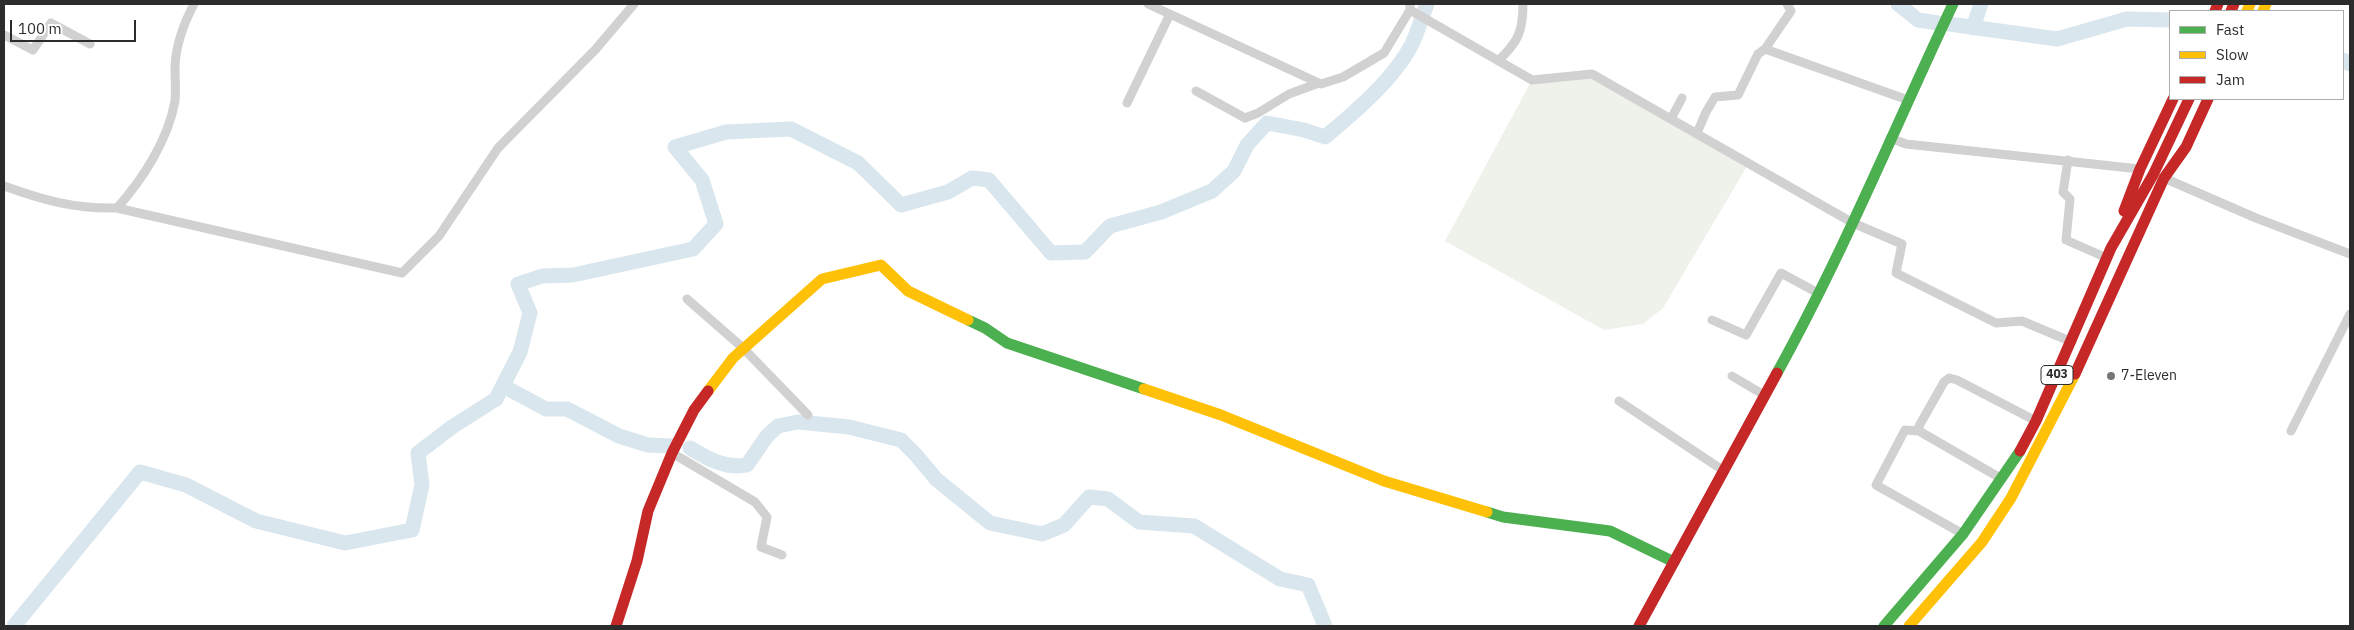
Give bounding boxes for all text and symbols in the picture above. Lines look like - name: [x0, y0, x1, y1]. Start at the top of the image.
- scale bar: [12, 10, 139, 42]
- legend: [2169, 10, 2344, 100]
- text: 100 m: [18, 19, 62, 38]
- text: Fast: [2216, 20, 2244, 39]
- text: Slow: [2216, 45, 2249, 64]
- text: Jam: [2216, 70, 2245, 89]
- road number: 403: [2041, 366, 2073, 384]
- place label: 7-Eleven: [2121, 368, 2177, 384]
- marker: 7-Eleven: [2105, 370, 2117, 382]

